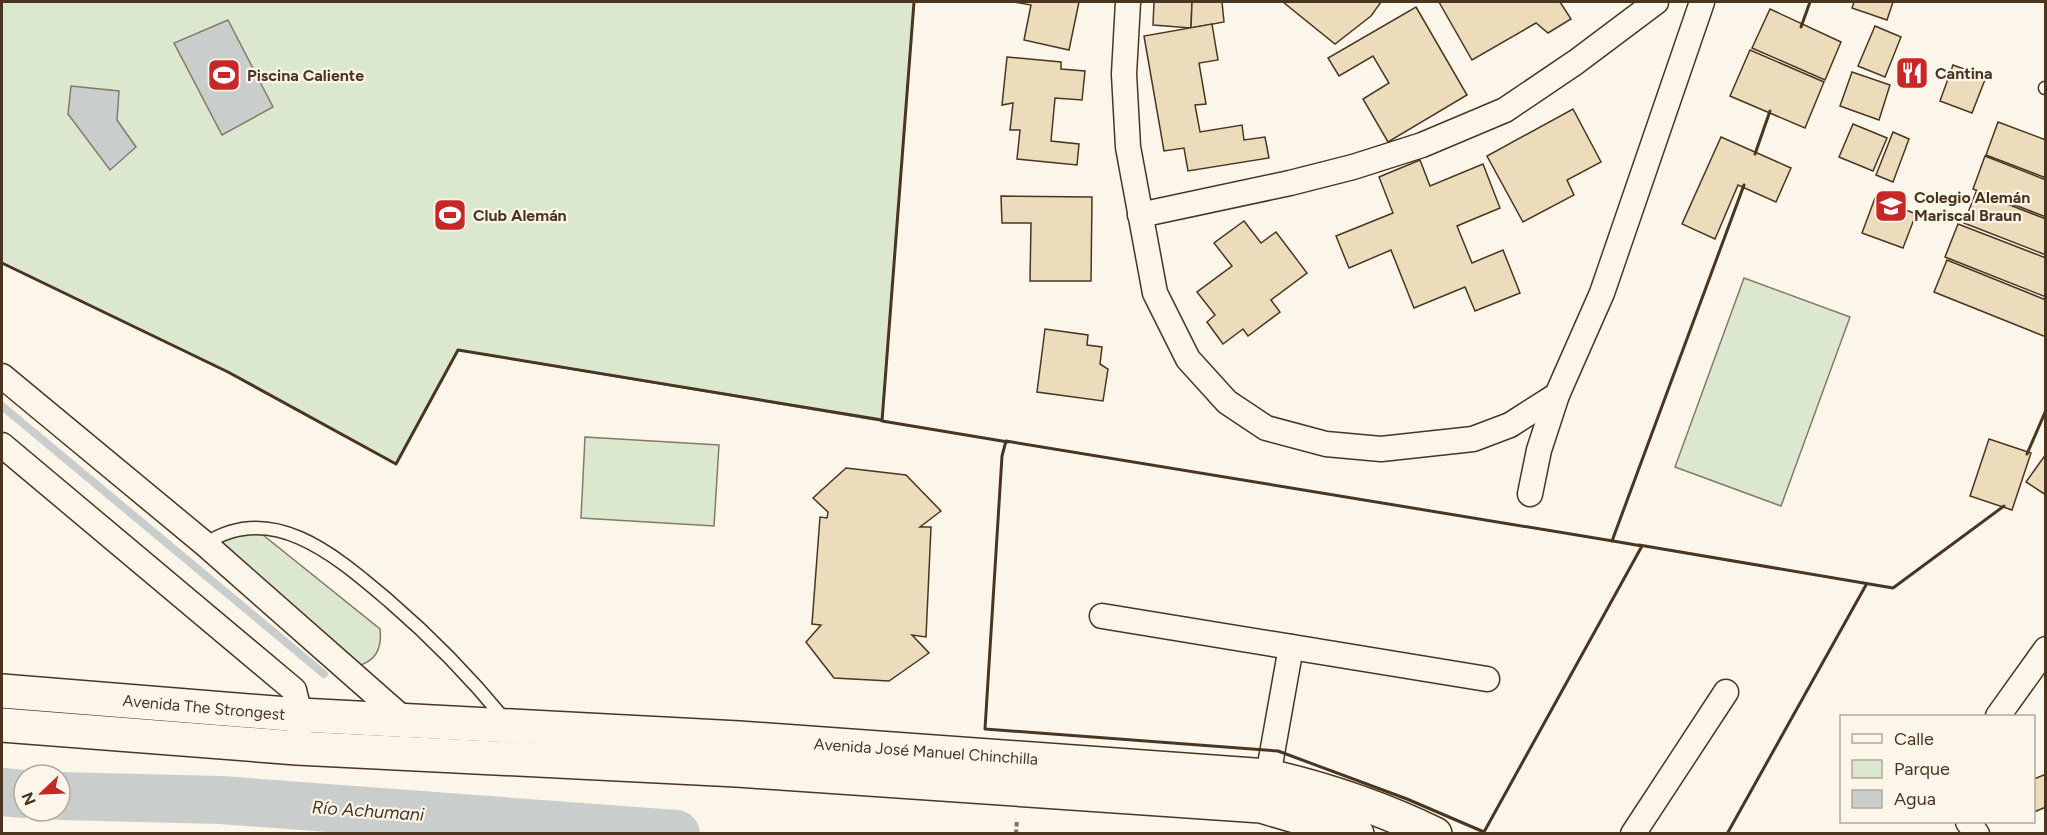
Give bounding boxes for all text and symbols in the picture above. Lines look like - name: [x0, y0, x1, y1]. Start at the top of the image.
- restaurant icon: Cantina: [1894, 55, 1930, 91]
- sports icon: Piscina Caliente: [206, 57, 242, 93]
- place label: Cantina: [1935, 64, 1992, 83]
- place label: Piscina Caliente: [247, 66, 364, 85]
- school or university icon: Colegio Alemán Mariscal Braun: [1873, 188, 1909, 224]
- place label: Colegio Alemán Mariscal Braun: [1914, 188, 2030, 225]
- sports icon: Club Alemán: [432, 197, 468, 233]
- place label: Club Alemán: [473, 206, 567, 225]
- street label: Avenida The Strongest: [122, 691, 286, 724]
- legend: [1840, 715, 2035, 823]
- text: Calle: [1894, 728, 1934, 750]
- street label: Avenida José Manuel Chinchilla: [813, 734, 1039, 769]
- text: Parque: [1894, 758, 1950, 780]
- north arrow: [12, 763, 72, 823]
- text: Agua: [1894, 788, 1936, 810]
- text: N: [17, 789, 40, 808]
- water label: Río Achumani: [311, 796, 426, 826]

